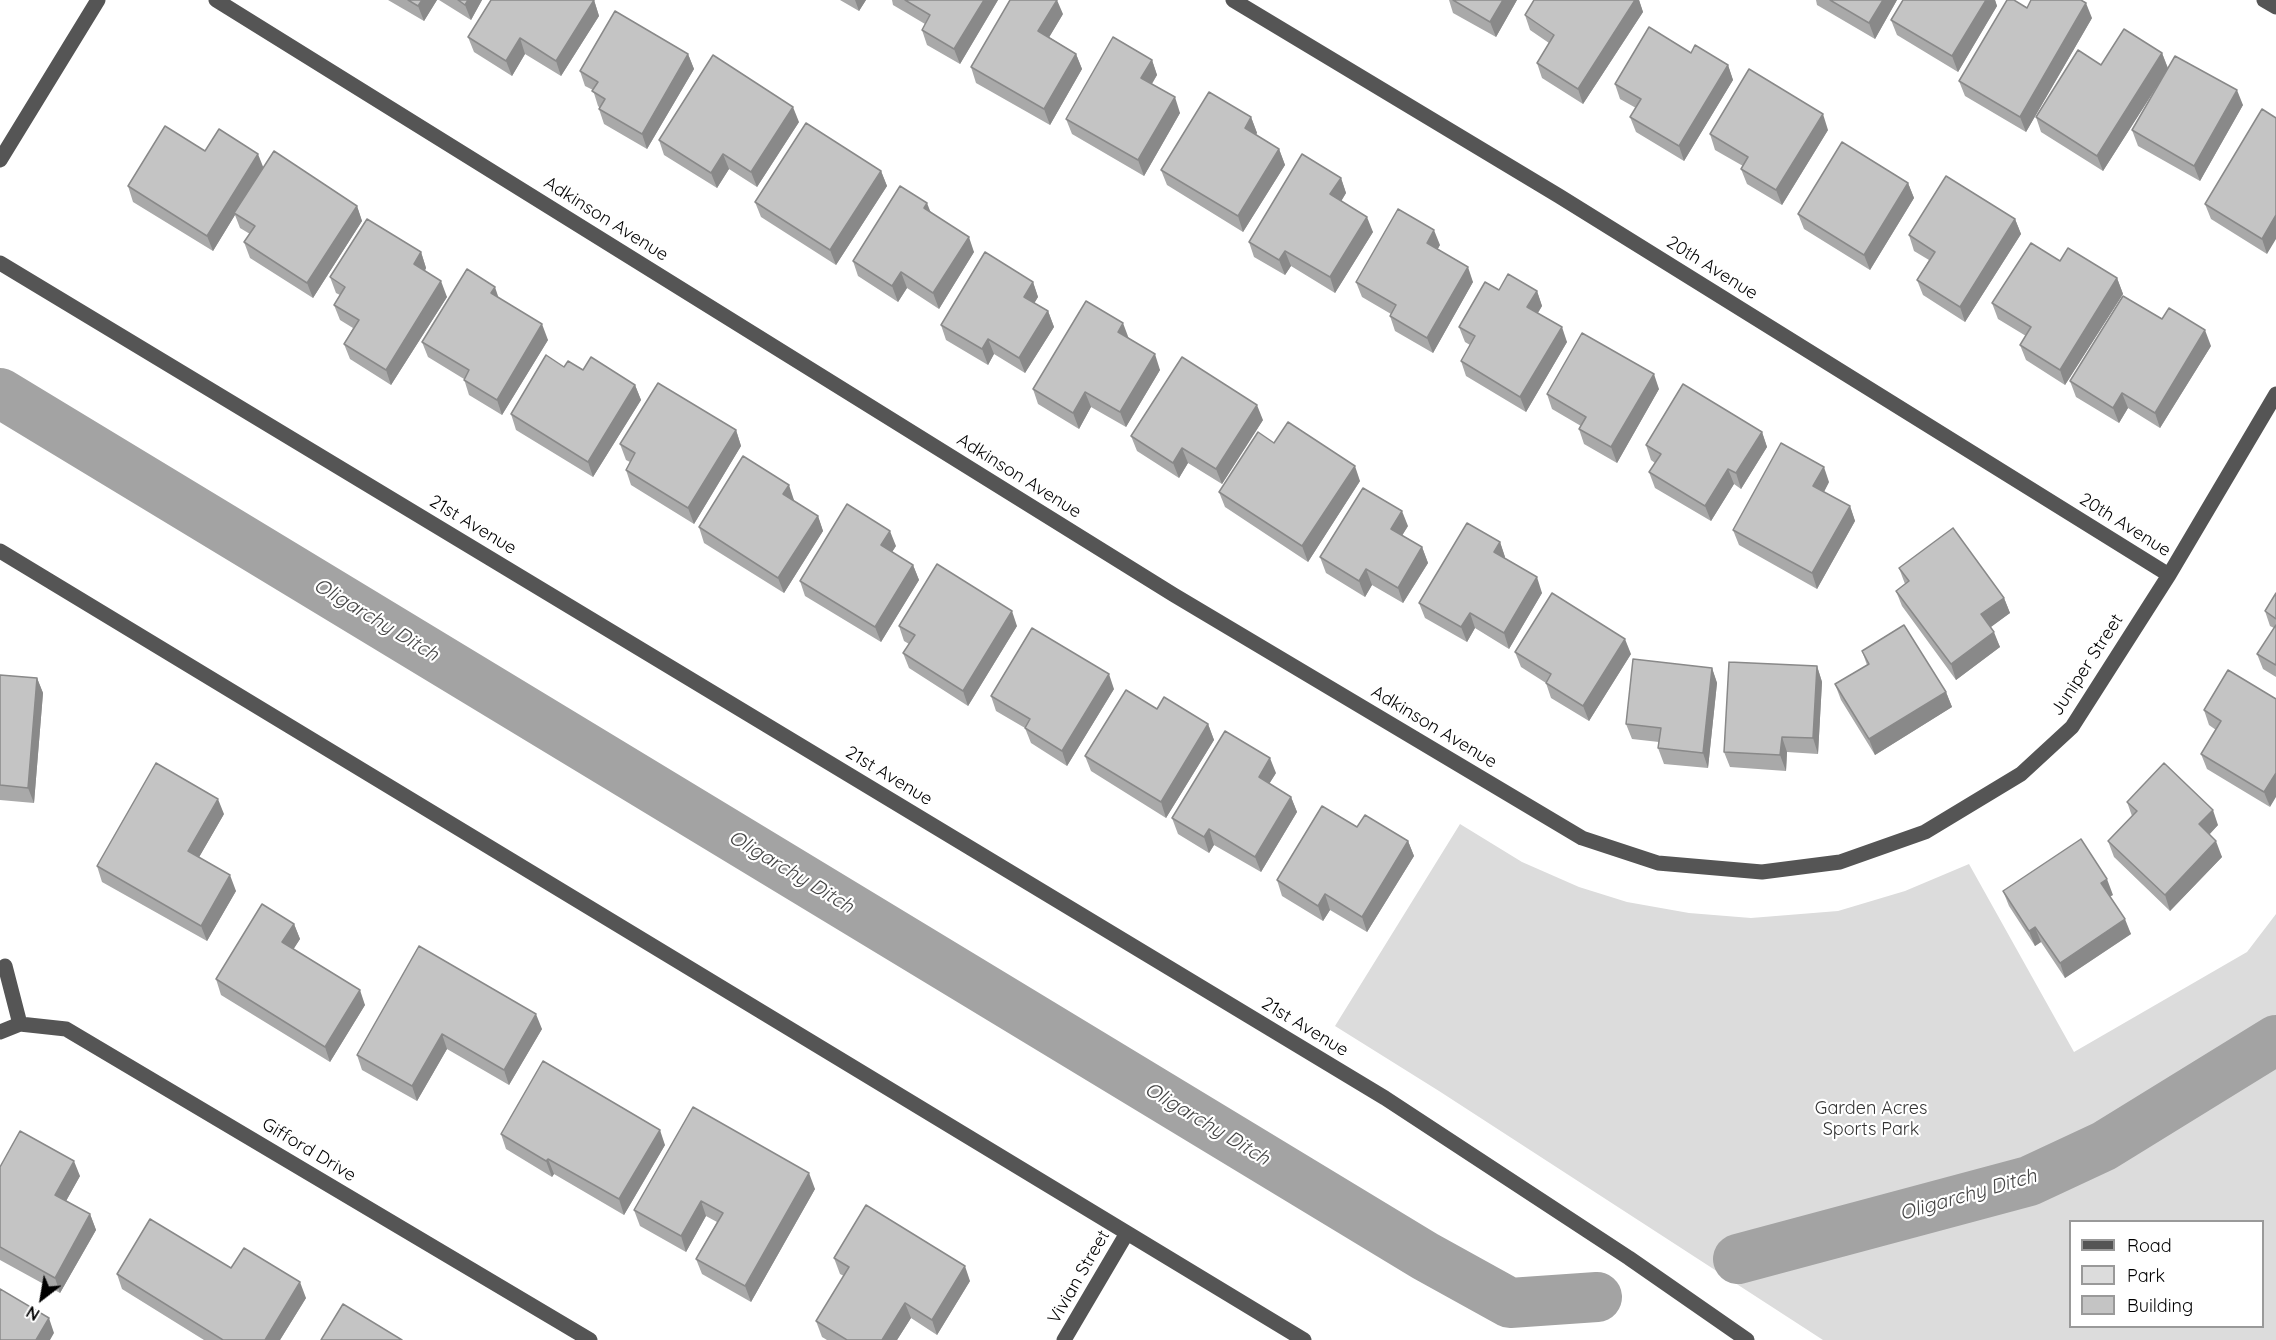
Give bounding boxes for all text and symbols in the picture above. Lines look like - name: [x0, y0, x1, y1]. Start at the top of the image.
- street label: Adkinson Avenue: [540, 172, 672, 266]
- street label: 20th Avenue: [1662, 231, 1762, 305]
- street label: Adkinson Avenue: [953, 429, 1085, 523]
- street label: 20th Avenue: [2075, 488, 2175, 562]
- street label: 21st Avenue: [426, 491, 520, 559]
- water label: Oligarchy Ditch: [309, 573, 443, 667]
- street label: Juniper Street: [2046, 610, 2128, 720]
- street label: Adkinson Avenue: [1367, 681, 1501, 773]
- street label: 21st Avenue: [842, 742, 936, 810]
- water label: Oligarchy Ditch: [724, 825, 858, 919]
- street label: 21st Avenue: [1258, 993, 1352, 1061]
- water label: Oligarchy Ditch: [1140, 1077, 1274, 1171]
- park label: Garden Acres Sports Park: [1815, 1098, 1927, 1140]
- street label: Gifford Drive: [258, 1113, 360, 1187]
- water label: Oligarchy Ditch: [1897, 1164, 2039, 1226]
- legend: [2069, 1220, 2264, 1328]
- street label: Vivian Street: [1043, 1226, 1115, 1328]
- text: Road: [2127, 1234, 2172, 1257]
- text: Park: [2127, 1264, 2165, 1287]
- north arrow: [12, 1268, 72, 1328]
- text: Building: [2127, 1294, 2193, 1317]
- text: N: [23, 1302, 43, 1325]

